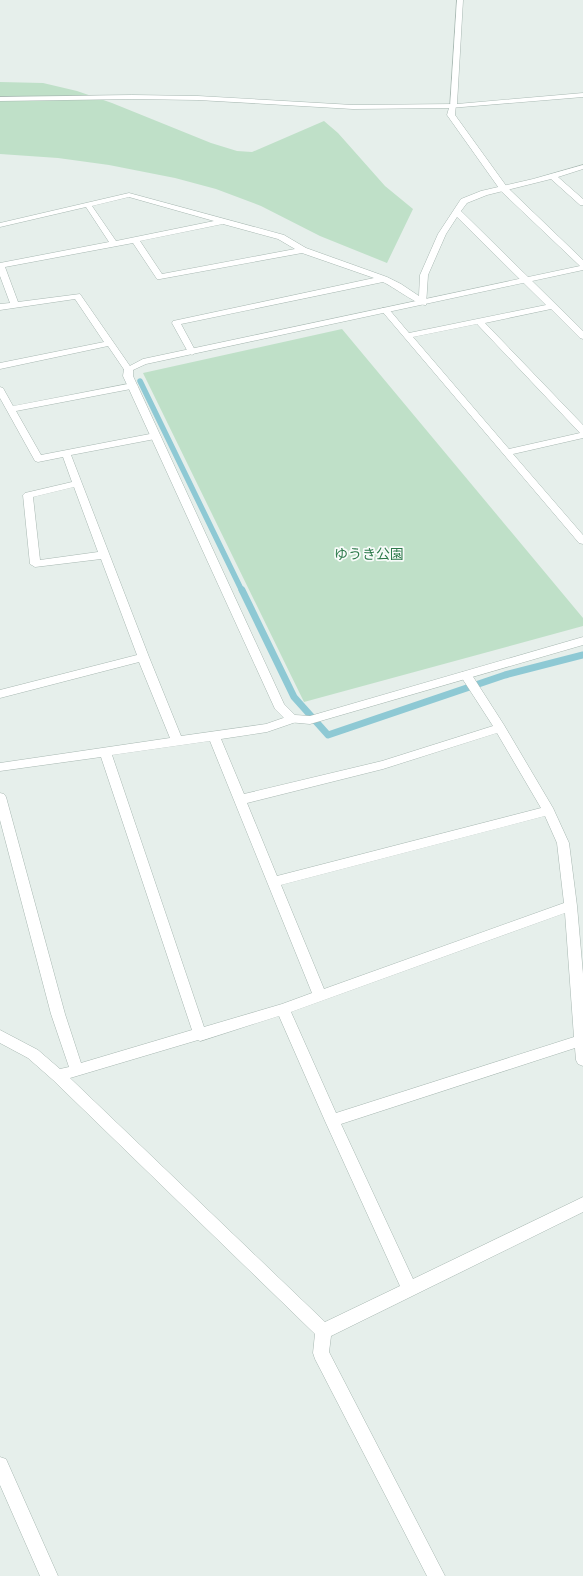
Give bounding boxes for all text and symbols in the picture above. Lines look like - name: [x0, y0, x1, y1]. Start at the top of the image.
- park label: ゆうき公園: [334, 546, 404, 563]

